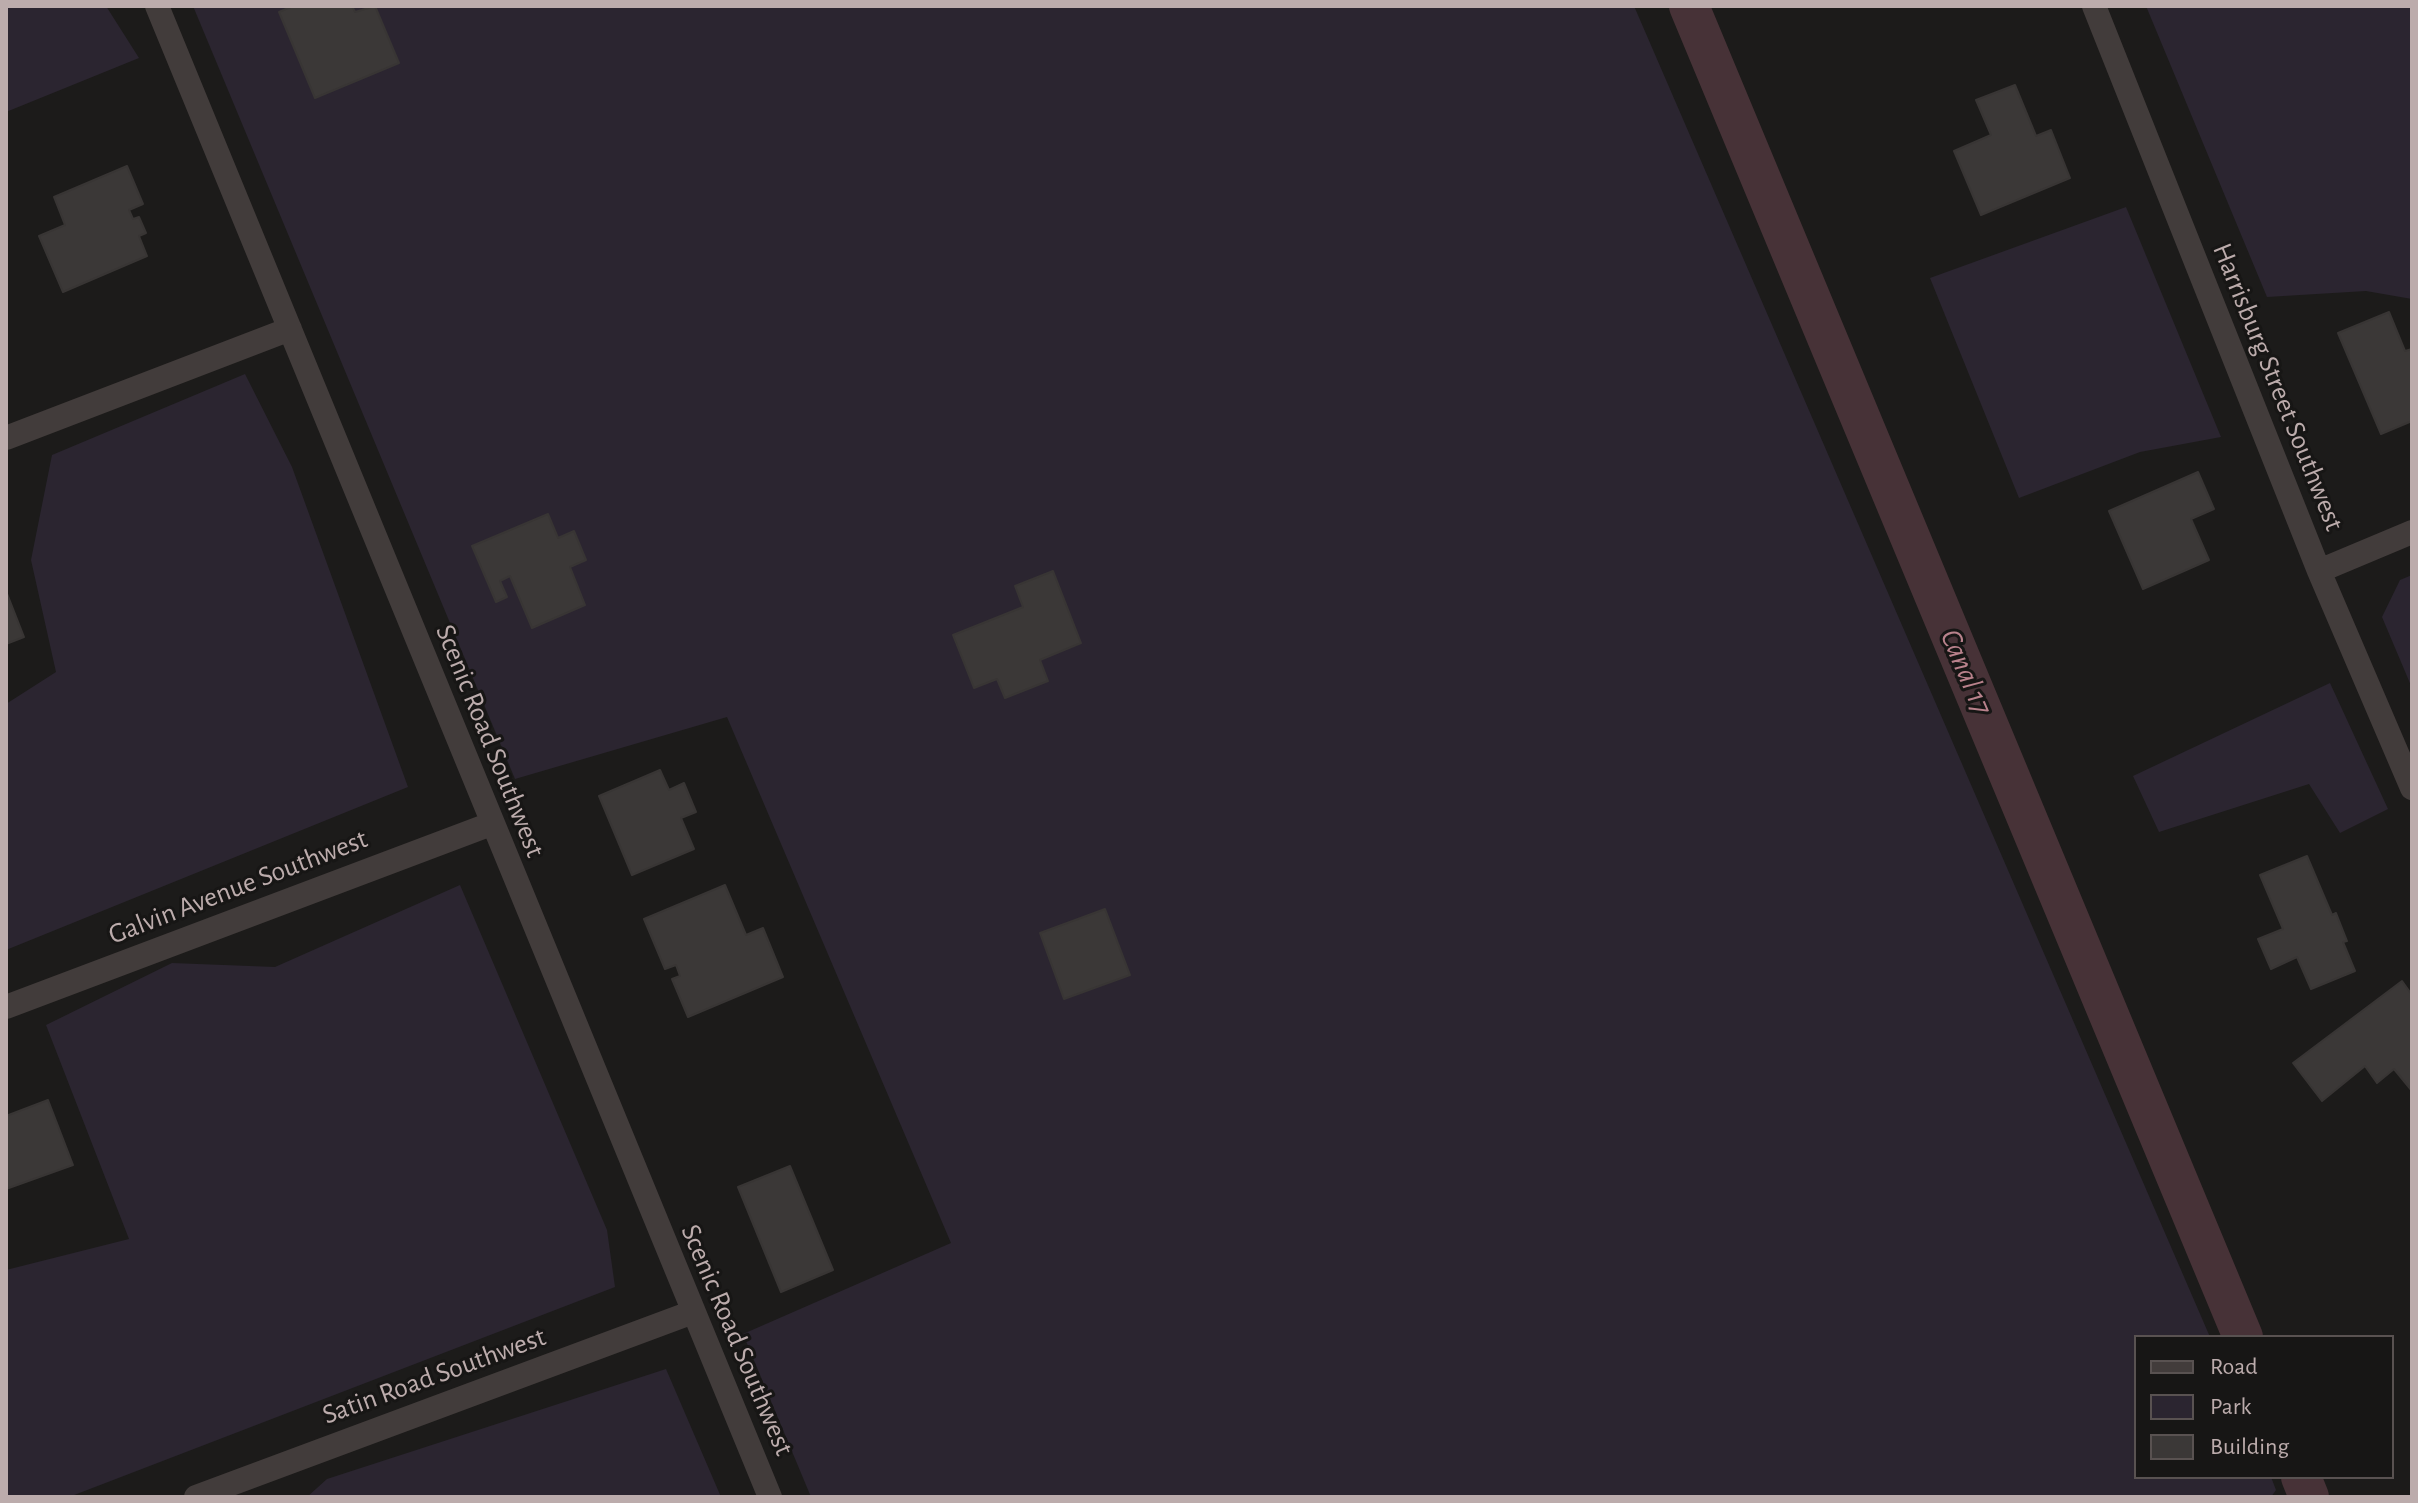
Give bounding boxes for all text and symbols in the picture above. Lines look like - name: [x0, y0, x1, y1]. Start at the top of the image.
- street label: Harrisburg Street Southwest: [2205, 238, 2351, 536]
- street label: Scenic Road Southwest: [428, 620, 552, 862]
- water label: Canal 17: [1932, 624, 2000, 720]
- street label: Galvin Avenue Southwest: [104, 822, 372, 952]
- street label: Scenic Road Southwest: [673, 1219, 801, 1461]
- street label: Satin Road Southwest: [318, 1320, 550, 1432]
- legend: [2134, 1335, 2394, 1479]
- text: Road: [2210, 1355, 2258, 1379]
- text: Park: [2210, 1395, 2251, 1419]
- text: Building: [2210, 1435, 2289, 1459]

